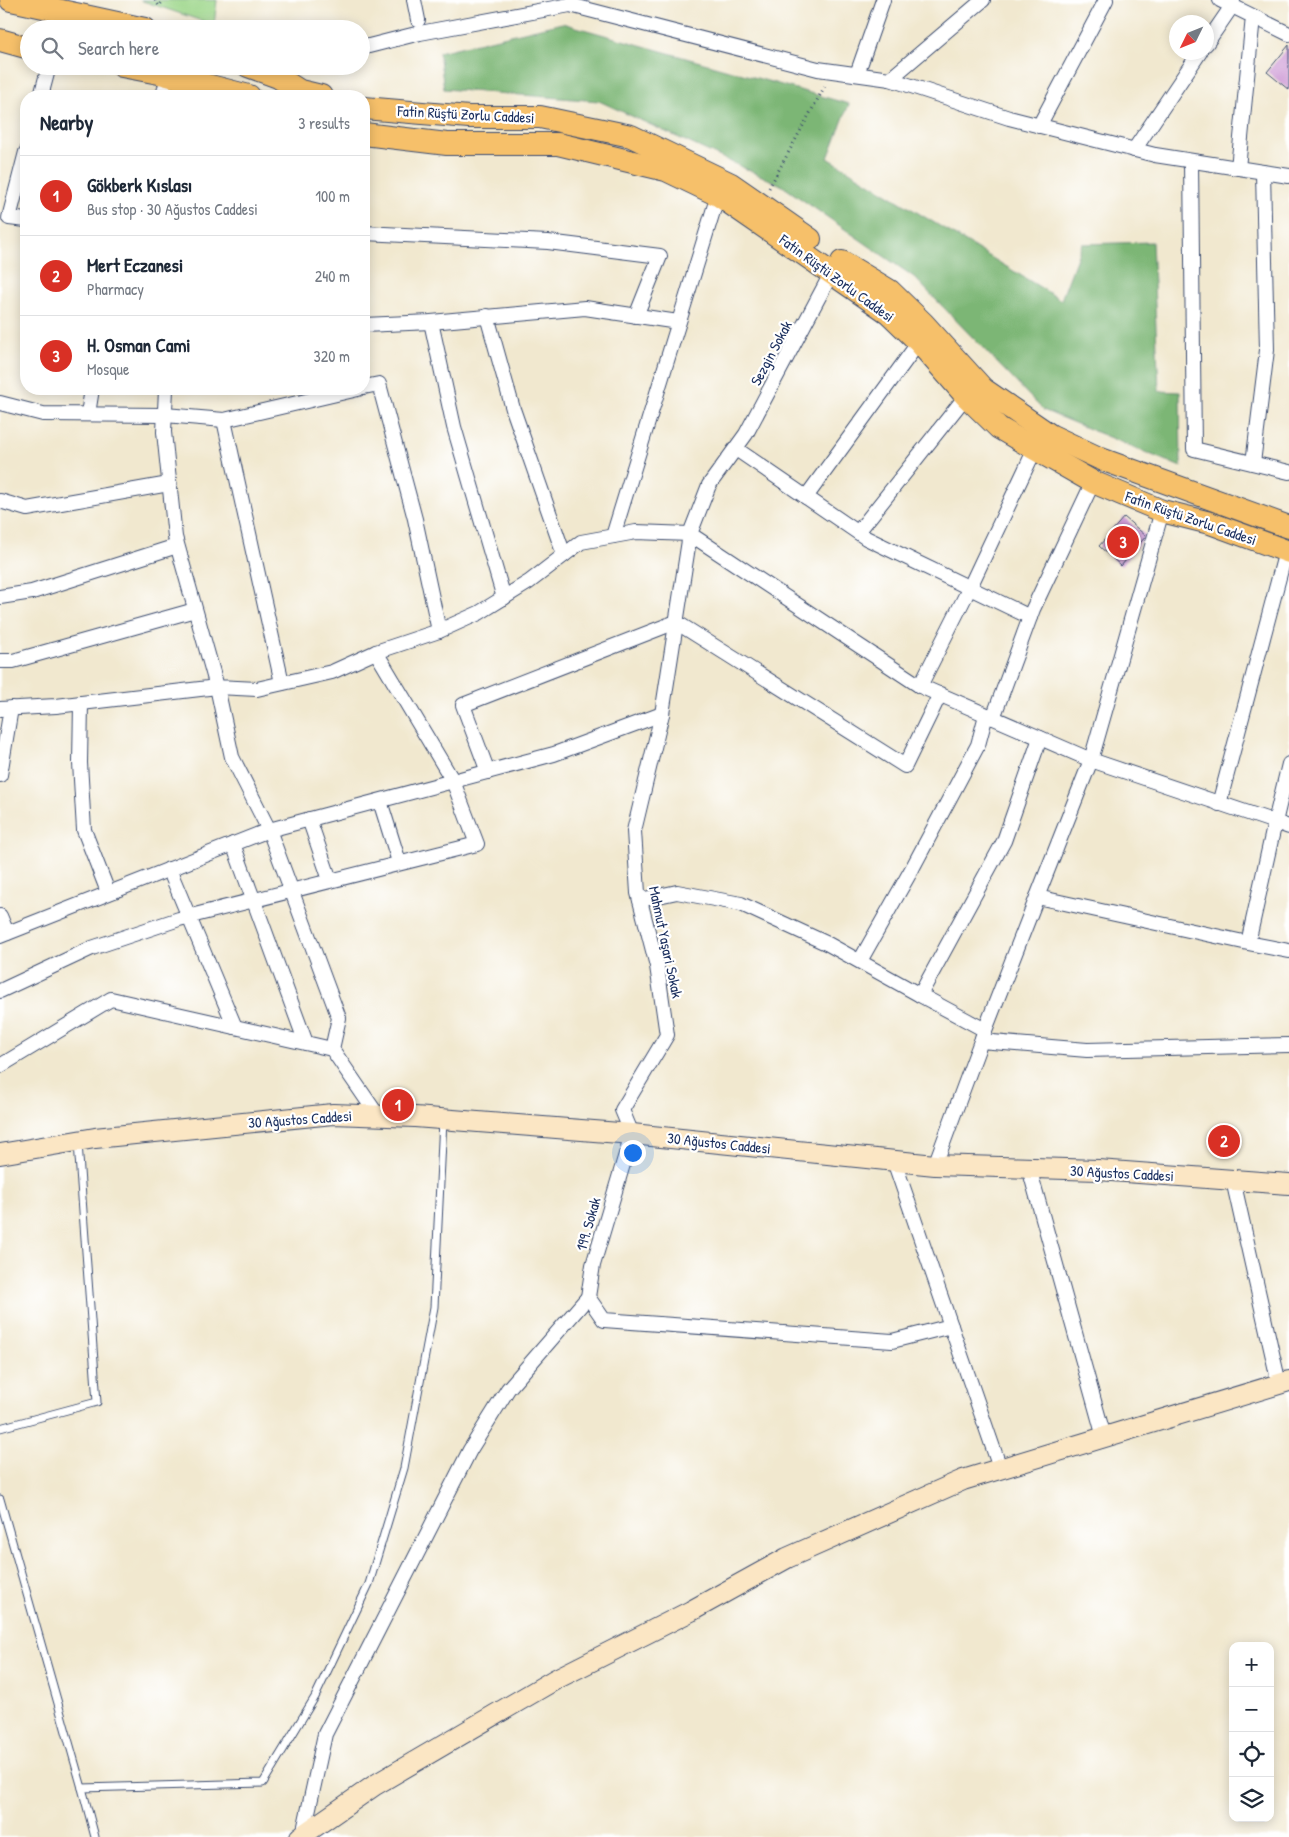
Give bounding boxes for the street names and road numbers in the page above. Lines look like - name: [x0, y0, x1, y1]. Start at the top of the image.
- street label: Fatin Rüştü Zorlu Caddesi: [396, 100, 535, 128]
- street label: Fatin Rüştü Zorlu Caddesi: [775, 229, 899, 327]
- street label: Sezgin Sokak: [745, 317, 797, 389]
- street label: Fatin Rüştü Zorlu Caddesi: [1122, 485, 1259, 550]
- street label: Mahmut Yaşari Sokak: [644, 884, 688, 1000]
- street label: 30 Ağustos Caddesi: [247, 1105, 353, 1133]
- street label: 30 Ağustos Caddesi: [666, 1127, 772, 1159]
- street label: 30 Ağustos Caddesi: [1070, 1160, 1174, 1186]
- street label: 199. Sokak: [570, 1195, 606, 1253]

